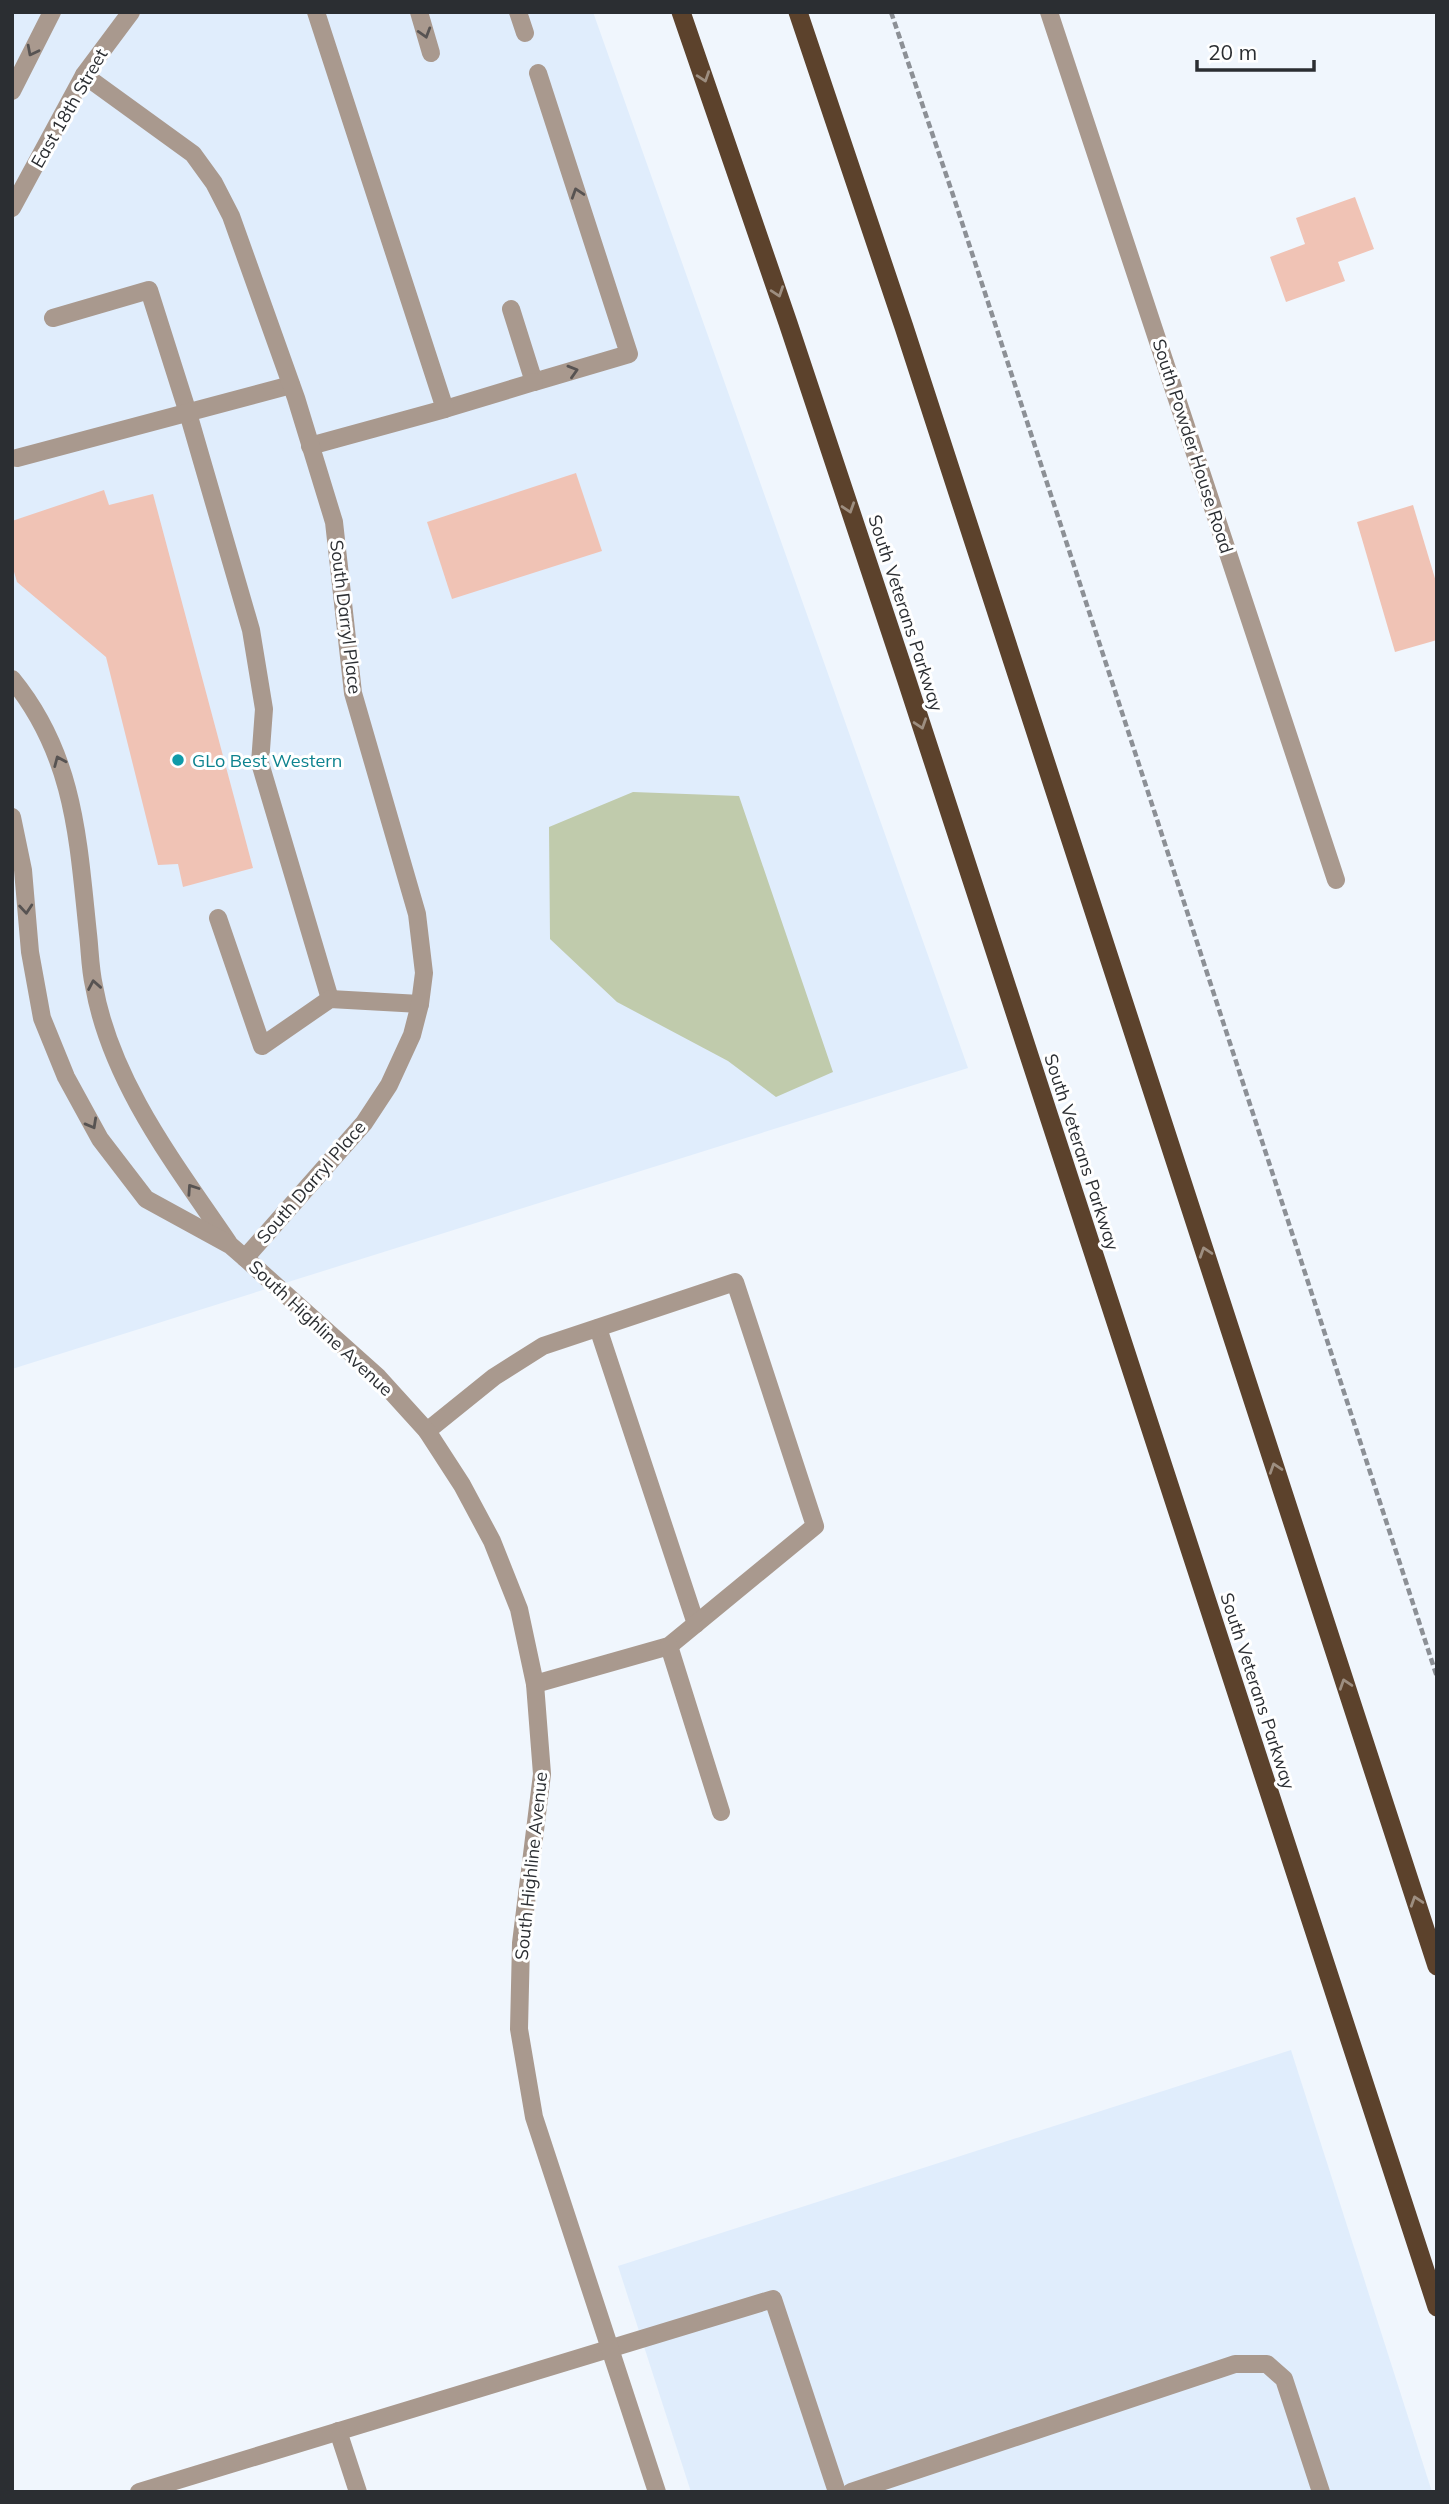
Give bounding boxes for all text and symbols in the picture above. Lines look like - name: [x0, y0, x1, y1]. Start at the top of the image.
- one-way arrow: [417, 26, 431, 38]
- scale bar: [1197, 28, 1314, 72]
- text: 20 m: [1208, 39, 1257, 65]
- street label: East 18th Street: [26, 44, 112, 172]
- one-way arrow: [26, 44, 40, 56]
- one-way arrow: [696, 70, 710, 82]
- one-way arrow: [570, 187, 585, 199]
- one-way arrow: [770, 285, 784, 297]
- street label: South Powder House Road: [1147, 336, 1239, 556]
- one-way arrow: [566, 364, 578, 379]
- one-way arrow: [841, 501, 856, 513]
- street label: South Veterans Parkway: [863, 512, 949, 715]
- street label: South Darryl Place: [325, 539, 367, 695]
- one-way arrow: [913, 717, 927, 729]
- place label: GLo Best Western: [192, 749, 342, 772]
- marker: GLo Best Western: [170, 752, 186, 768]
- one-way arrow: [53, 756, 67, 768]
- one-way arrow: [18, 904, 33, 915]
- one-way arrow: [88, 979, 103, 991]
- street label: South Veterans Parkway: [1039, 1051, 1125, 1254]
- street label: South Darryl Place: [251, 1116, 371, 1248]
- one-way arrow: [84, 1117, 97, 1129]
- one-way arrow: [187, 1183, 200, 1196]
- one-way arrow: [1198, 1246, 1213, 1258]
- street label: South Highline Avenue: [244, 1255, 398, 1401]
- one-way arrow: [1269, 1462, 1283, 1475]
- street label: South Veterans Parkway: [1215, 1590, 1301, 1793]
- one-way arrow: [1339, 1679, 1354, 1691]
- street label: South Highline Avenue: [510, 1771, 552, 1961]
- one-way arrow: [1409, 1895, 1424, 1907]

